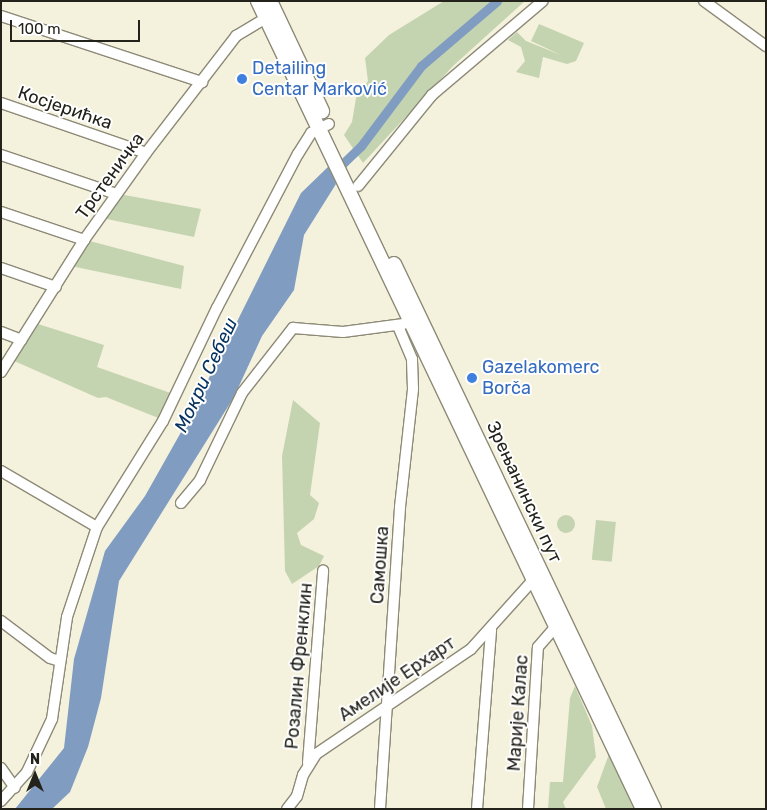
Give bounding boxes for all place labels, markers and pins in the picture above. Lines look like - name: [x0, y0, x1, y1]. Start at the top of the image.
- place label: Detailing Centar Marković: [252, 58, 387, 100]
- marker: Detailing Centar Marković: [236, 73, 248, 85]
- place label: Gazelakomerc Borča: [482, 357, 599, 399]
- marker: Gazelakomerc Borča: [466, 372, 478, 384]

